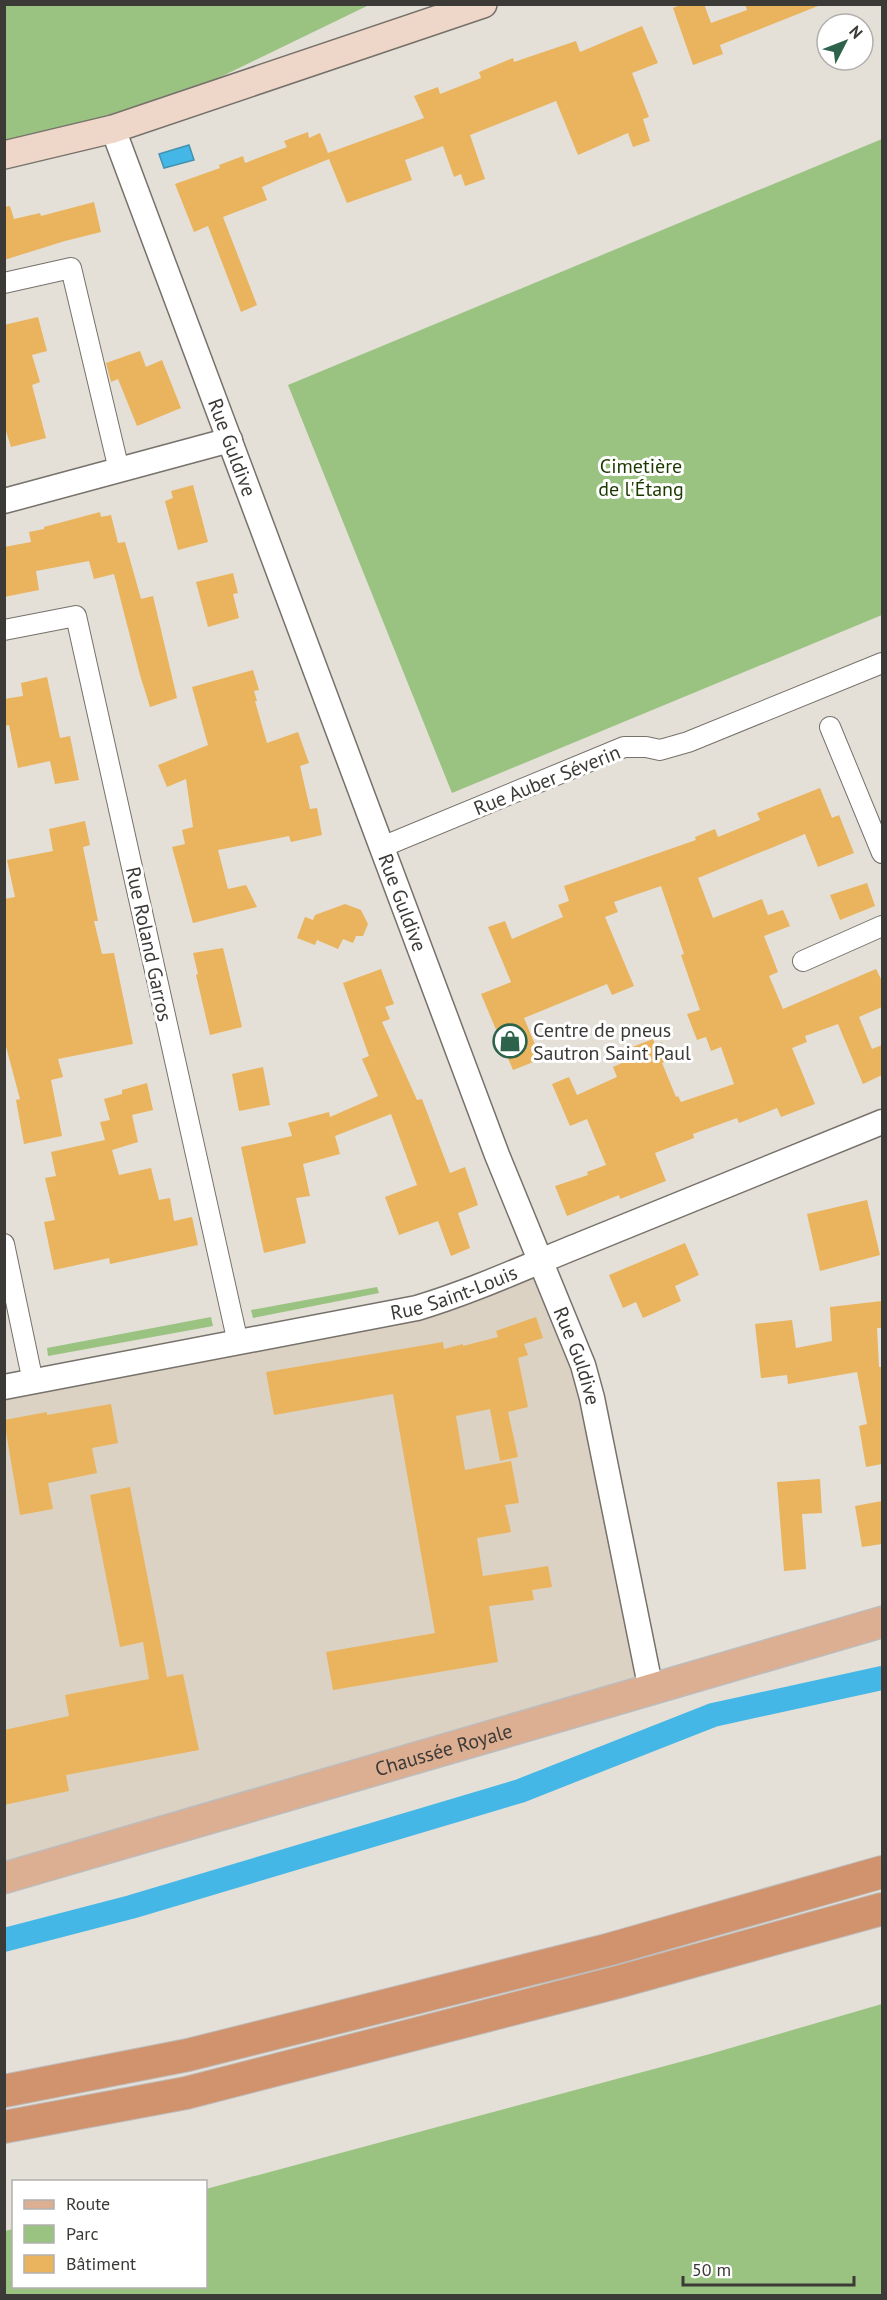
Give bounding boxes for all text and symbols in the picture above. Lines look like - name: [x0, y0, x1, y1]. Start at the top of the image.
- north arrow: [815, 12, 875, 72]
- text: N: [845, 21, 867, 43]
- street label: Rue Guldive: [202, 395, 262, 500]
- park label: Cimetière de l'Étang: [598, 453, 684, 502]
- street label: Rue Auber Séverin: [470, 739, 624, 821]
- street label: Rue Guldive: [372, 850, 433, 955]
- street label: Rue Roland Garros: [120, 864, 178, 1024]
- place label: Centre de pneus Sautron Saint Paul: [533, 1017, 691, 1066]
- shop icon: Centre de pneus Sautron Saint Paul: [492, 1023, 528, 1059]
- street label: Rue Saint-Louis: [388, 1259, 521, 1326]
- street label: Rue Guldive: [548, 1303, 606, 1407]
- street label: Chaussée Royale: [372, 1717, 516, 1782]
- legend: [12, 2180, 207, 2288]
- text: Route: [66, 2192, 110, 2215]
- text: Parc: [66, 2222, 99, 2245]
- scale bar: [683, 2249, 854, 2287]
- text: Bâtiment: [66, 2252, 136, 2275]
- text: 50 m: [692, 2258, 731, 2281]

